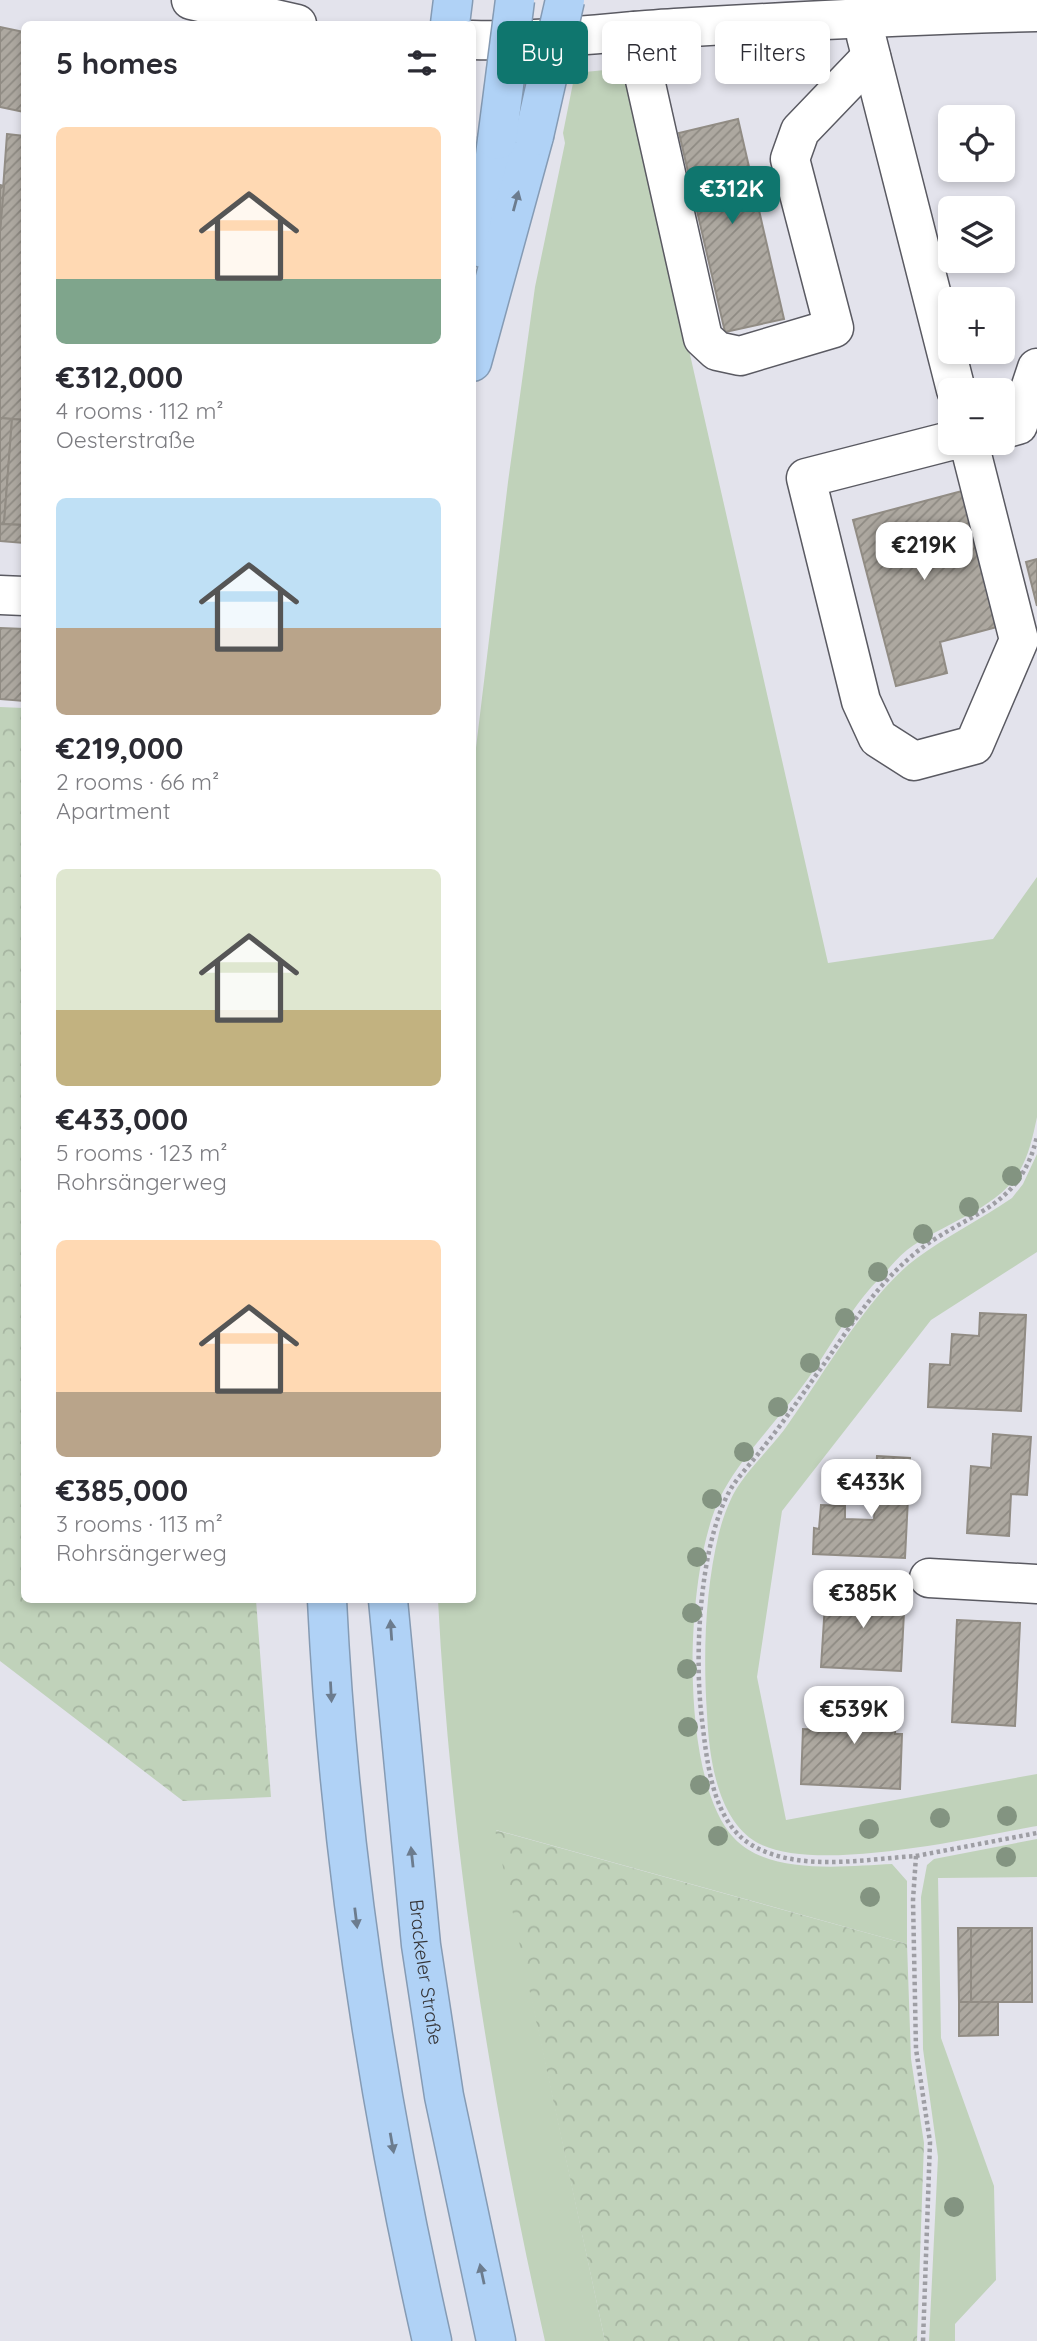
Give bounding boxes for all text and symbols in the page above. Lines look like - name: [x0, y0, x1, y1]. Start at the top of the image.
- chip: Buy: [497, 21, 588, 84]
- chip: Rent: [602, 21, 701, 84]
- chip: Filters: [715, 21, 830, 84]
- text: 5 homes: [56, 44, 178, 82]
- icon: filters: [403, 44, 441, 82]
- map controls: [938, 105, 1015, 455]
- button: locate: [938, 105, 1015, 182]
- pin: €312K: [683, 166, 781, 226]
- icon: home: [186, 173, 312, 299]
- text: €312K: [700, 174, 764, 203]
- one-way arrow: [511, 190, 522, 212]
- button: layers: [938, 196, 1015, 273]
- button: +: [938, 287, 1015, 364]
- text: €312,000: [56, 358, 183, 396]
- button: −: [938, 378, 1015, 455]
- text: 4 rooms · 112 m²: [56, 396, 224, 425]
- text: Oesterstraße: [56, 425, 195, 454]
- pin: €219K: [875, 522, 973, 582]
- text: €219K: [892, 530, 956, 559]
- icon: home: [186, 544, 312, 670]
- text: €219,000: [56, 729, 184, 767]
- text: 2 rooms · 66 m²: [56, 767, 219, 796]
- text: Apartment: [56, 796, 170, 825]
- icon: home: [186, 915, 312, 1041]
- text: €433,000: [56, 1100, 188, 1138]
- text: 5 rooms · 123 m²: [56, 1138, 228, 1167]
- text: Rohrsängerweg: [56, 1167, 227, 1196]
- icon: home: [186, 1286, 312, 1412]
- pin: €433K: [822, 1460, 920, 1519]
- text: €433K: [837, 1467, 905, 1496]
- text: €385,000: [56, 1471, 188, 1509]
- text: 3 rooms · 113 m²: [56, 1509, 223, 1538]
- text: Rohrsängerweg: [56, 1538, 227, 1567]
- pin: €385K: [814, 1570, 912, 1630]
- text: €385K: [829, 1578, 897, 1607]
- one-way arrow: [385, 1619, 396, 1641]
- one-way arrow: [326, 1681, 337, 1703]
- pin: €539K: [805, 1686, 903, 1746]
- text: €539K: [820, 1694, 888, 1723]
- one-way arrow: [406, 1846, 417, 1868]
- street label: Brackeler Straße: [405, 1898, 448, 2046]
- one-way arrow: [351, 1907, 362, 1929]
- one-way arrow: [387, 2132, 398, 2154]
- one-way arrow: [476, 2263, 487, 2285]

